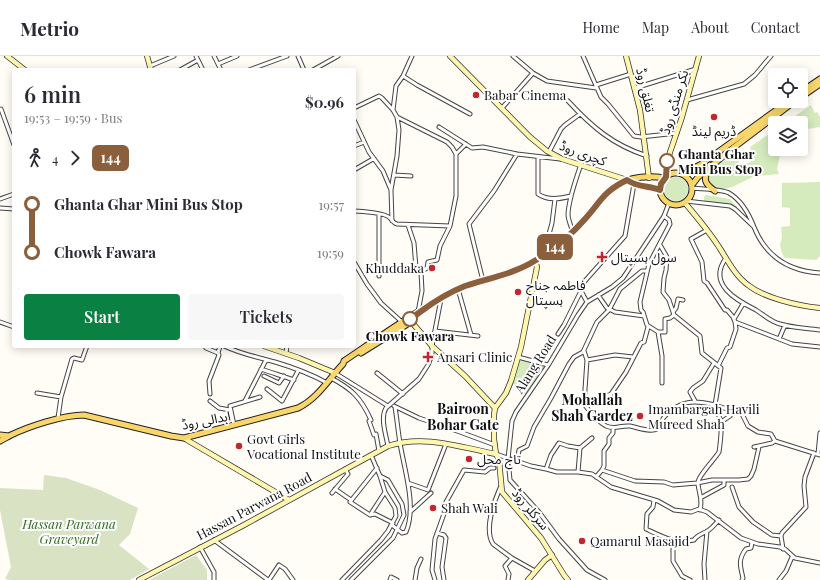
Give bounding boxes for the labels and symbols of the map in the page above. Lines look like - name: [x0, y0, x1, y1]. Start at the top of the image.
- street label: تغلق روڈ: [632, 66, 660, 114]
- street label: بکر منڈی روڈ: [656, 68, 692, 136]
- place label: Babar Cinema: [484, 86, 567, 103]
- marker: Babar Cinema: [471, 90, 481, 100]
- marker: ڈریم لینڈ: [709, 112, 719, 122]
- place label: ڈریم لینڈ: [692, 122, 736, 142]
- street label: کچری روڈ: [557, 136, 610, 171]
- place label: Ghanta Ghar Mini Bus Stop: [678, 145, 762, 177]
- marker: Ghanta Ghar Mini Bus Stop: [659, 153, 675, 169]
- line badge: 144: [532, 234, 578, 260]
- place label: سول ہسپتال: [611, 248, 677, 267]
- marker: سول ہسپتال: [596, 251, 608, 263]
- place label: Khuddaka: [365, 259, 425, 276]
- marker: Khuddaka: [427, 263, 437, 273]
- place label: فاطمہ جناح ہسپتال: [526, 276, 586, 310]
- marker: فاطمہ جناح ہسپتال: [513, 287, 523, 297]
- marker: Chowk Fawara: [402, 311, 418, 327]
- place label: Chowk Fawara: [366, 327, 454, 344]
- street label: Alang Road: [509, 331, 559, 397]
- place label: Ansari Clinic: [436, 348, 512, 365]
- marker: Ansari Clinic: [422, 351, 434, 363]
- district label: Mohallah Shah Gardez: [551, 390, 633, 425]
- district label: Bairoon Bohar Gate: [427, 399, 499, 434]
- place label: Imambargah Havili Mureed Shah: [648, 400, 760, 432]
- street label: ابدالی روڈ: [180, 406, 232, 434]
- marker: Imambargah Havili Mureed Shah: [635, 411, 645, 421]
- place label: Govt Girls Vocational Institute: [246, 430, 361, 462]
- marker: Govt Girls Vocational Institute: [234, 441, 244, 451]
- place label: تاج محل: [477, 450, 521, 470]
- marker: تاج محل: [464, 454, 474, 464]
- street label: Hassan Parwana Road: [193, 468, 315, 543]
- street label: سرکلر روڈ: [509, 484, 554, 533]
- place label: Shah Wali: [441, 499, 498, 516]
- marker: Shah Wali: [428, 503, 438, 513]
- park label: Hassan Parwana Graveyard: [21, 515, 116, 547]
- place label: Qamarul Masajid: [590, 532, 690, 549]
- marker: Qamarul Masajid: [577, 536, 587, 546]

